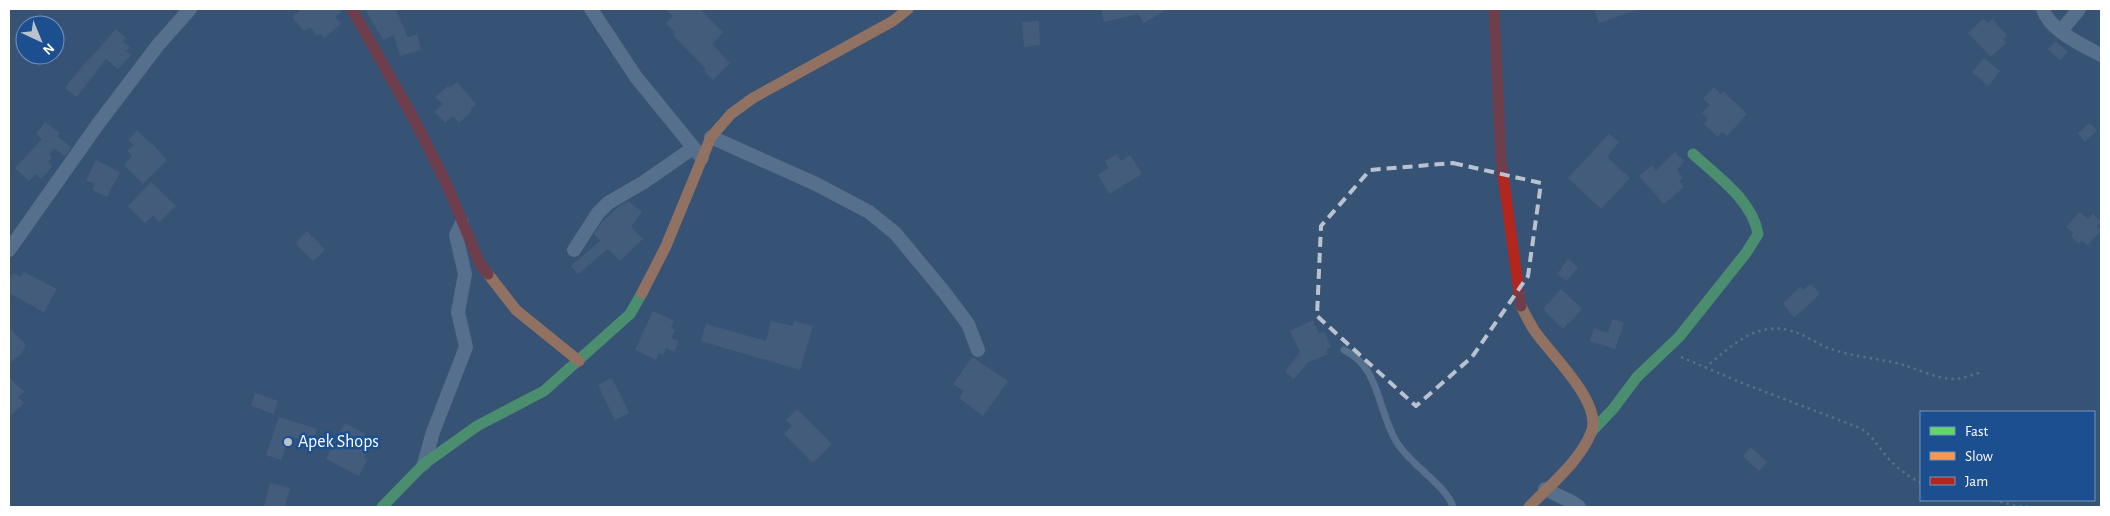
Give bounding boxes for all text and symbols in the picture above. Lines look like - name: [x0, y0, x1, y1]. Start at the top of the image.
- north arrow: [15, 15, 65, 65]
- text: N: [40, 40, 57, 57]
- legend: [1920, 411, 2095, 501]
- text: Fast: [1965, 424, 1989, 439]
- place label: Apek Shops: [298, 433, 379, 451]
- marker: Apek Shops: [282, 436, 294, 448]
- text: Slow: [1965, 449, 1993, 464]
- text: Jam: [1965, 474, 1988, 489]

